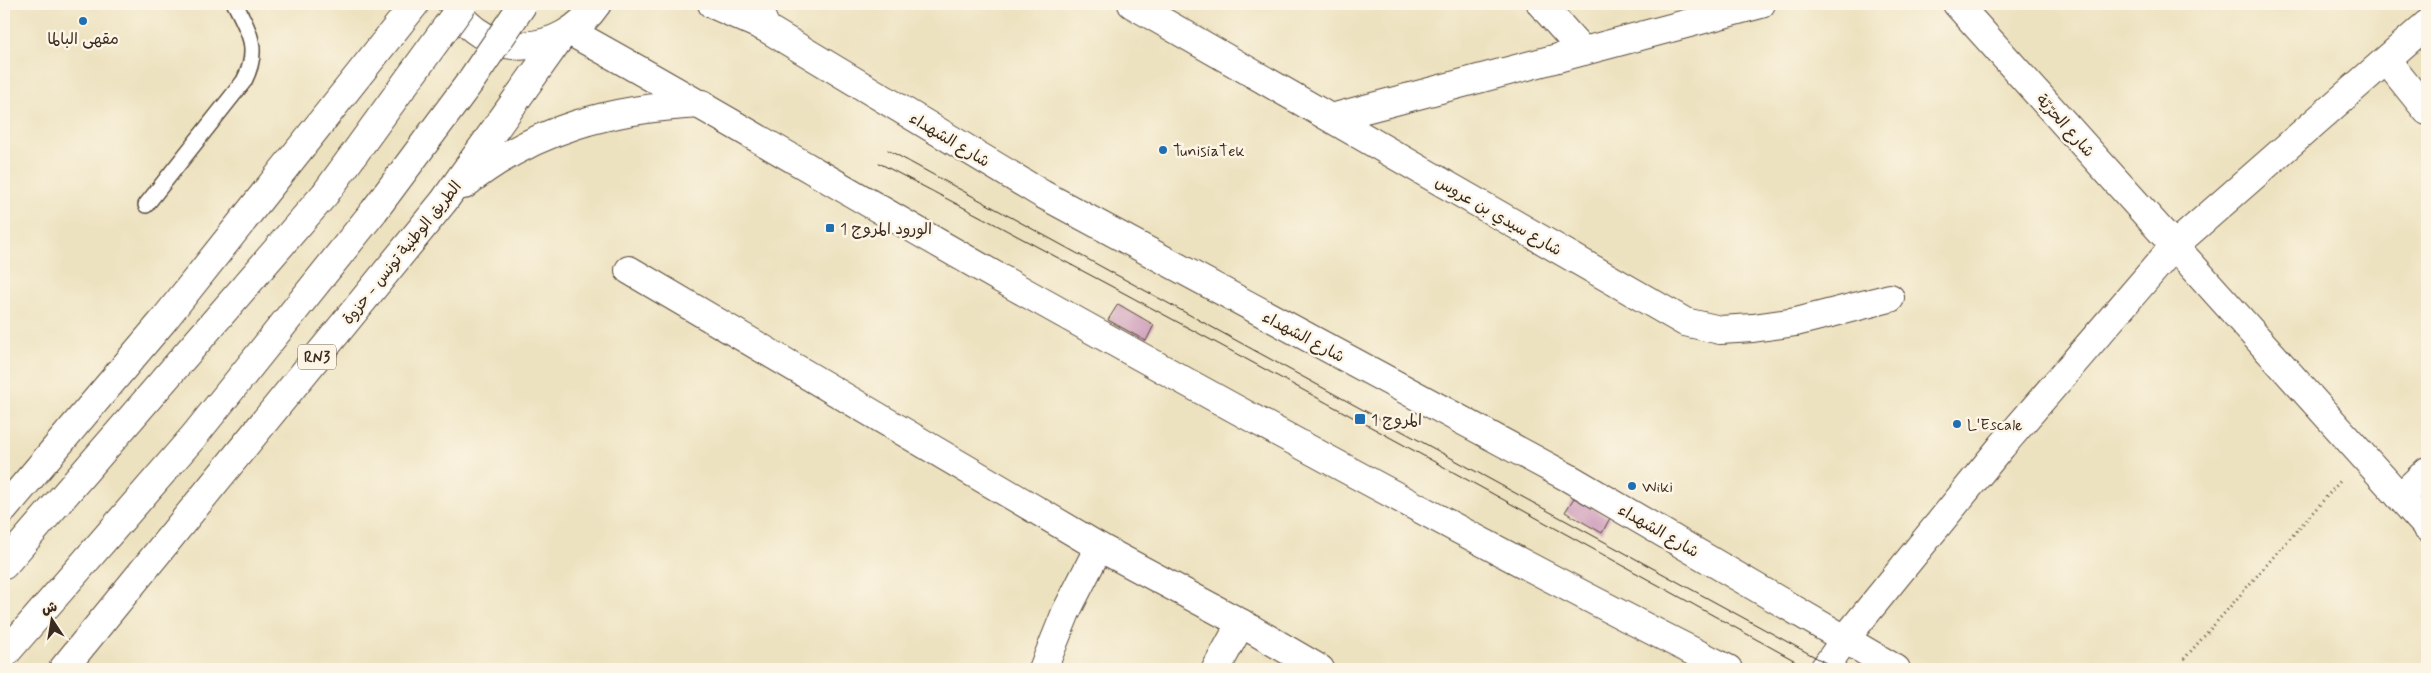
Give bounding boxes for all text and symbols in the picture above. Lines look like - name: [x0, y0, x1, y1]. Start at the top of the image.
- marker: مقهى البالما: [77, 15, 89, 27]
- place label: مقهى البالما: [47, 29, 119, 50]
- street label: شارع الحرّيّة: [2031, 90, 2099, 162]
- street label: شارع الشهداء: [905, 108, 993, 173]
- place label: TunisiaTek: [1173, 141, 1245, 162]
- marker: TunisiaTek: [1157, 144, 1169, 156]
- street label: شارع سيدي بن عروس: [1431, 172, 1565, 261]
- street label: الطريق الوطنية تونس - حزوة: [338, 177, 467, 329]
- place label: الورود المروج 1: [840, 219, 932, 240]
- marker: الورود المروج 1: [824, 222, 836, 234]
- street label: شارع الشهداء: [1259, 307, 1348, 368]
- road number: RN3: [298, 344, 336, 370]
- place label: المروج 1: [1371, 410, 1422, 431]
- marker: المروج 1: [1353, 412, 1367, 426]
- place label: L'Escale: [1967, 415, 2023, 436]
- marker: L'Escale: [1951, 418, 1963, 430]
- place label: Wiki: [1642, 477, 1673, 498]
- marker: Wiki: [1626, 480, 1638, 492]
- street label: شارع الشهداء: [1614, 500, 1703, 563]
- north arrow: [28, 596, 78, 646]
- text: ش: [40, 598, 59, 619]

